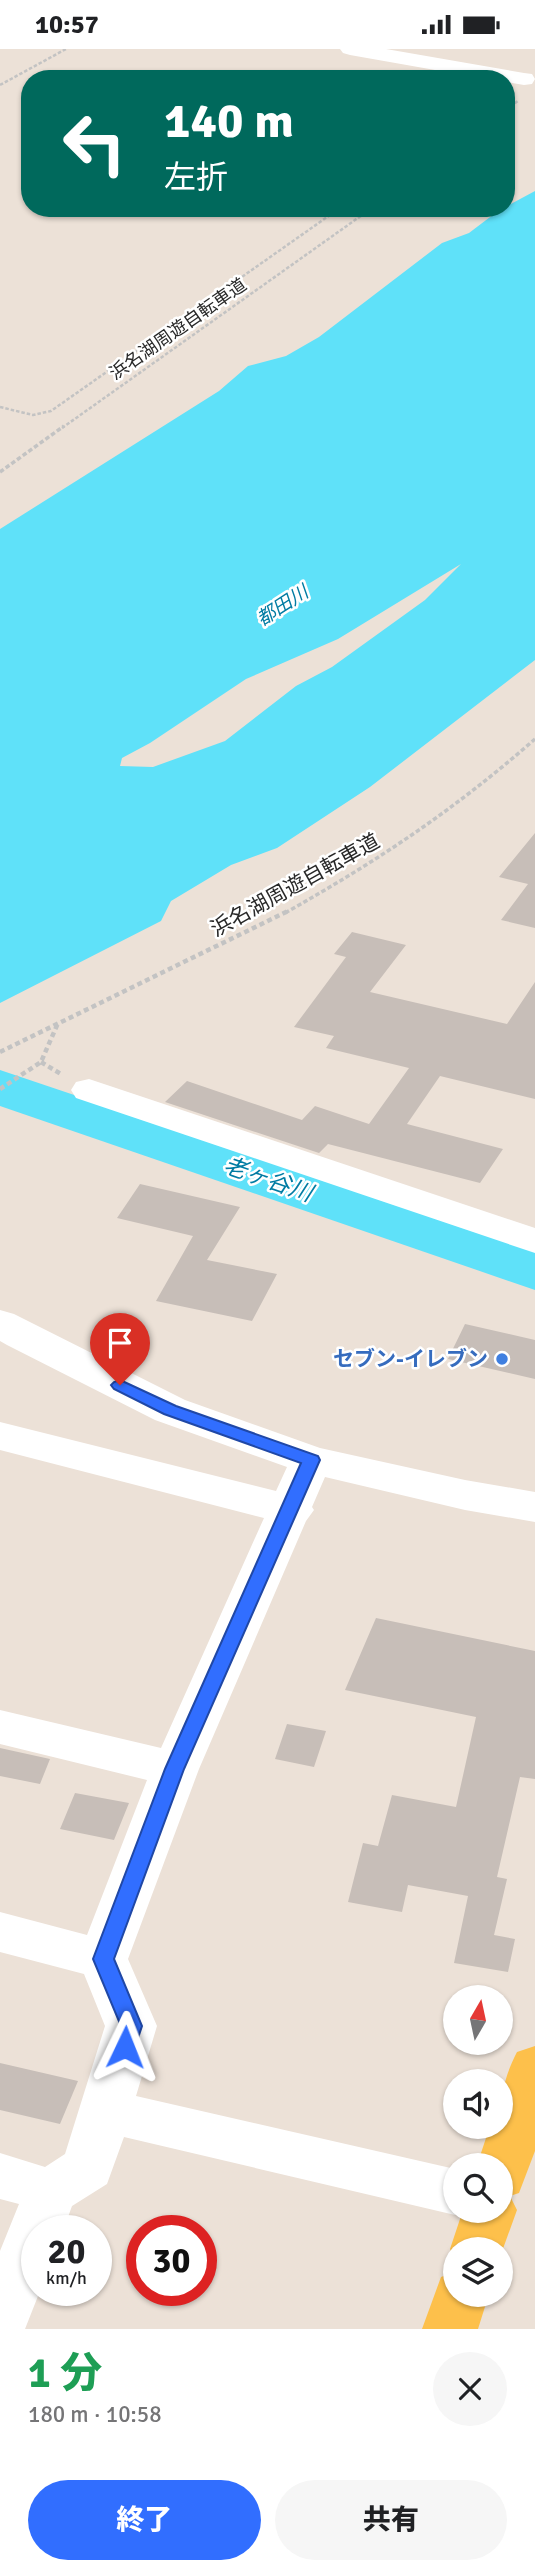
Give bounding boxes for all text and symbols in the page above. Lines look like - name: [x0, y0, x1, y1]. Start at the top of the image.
- text: 10:57: [35, 9, 99, 41]
- text: 140 m: [164, 91, 294, 151]
- icon: left: [49, 98, 140, 189]
- text: 左折: [164, 158, 228, 197]
- street label: 浜名湖周遊自転車道: [105, 274, 251, 384]
- water label: 都田川: [252, 579, 315, 631]
- street label: 浜名湖周遊自転車道: [206, 828, 384, 942]
- water label: 老ヶ谷川: [220, 1151, 319, 1209]
- pin: [90, 1313, 150, 1385]
- icon: arrive: [101, 1324, 139, 1362]
- place label: セブン-イレブン: [333, 1346, 488, 1372]
- marker: セブン-イレブン: [494, 1351, 510, 1367]
- north arrow: [443, 1985, 513, 2055]
- map controls: [443, 1985, 513, 2307]
- position arrow: [88, 2010, 162, 2084]
- button: sound: [443, 2069, 513, 2139]
- button: search: [443, 2153, 513, 2223]
- speed limit sign: 30: [126, 2215, 217, 2306]
- text: 20: [48, 2230, 85, 2273]
- button: layers: [443, 2237, 513, 2307]
- text: km/h: [46, 2267, 87, 2289]
- text: 1 分: [28, 2348, 102, 2399]
- button: close: [433, 2352, 507, 2426]
- text: 180 m · 10:58: [28, 2400, 162, 2429]
- button: 終了: [28, 2480, 261, 2560]
- button: 共有: [275, 2480, 507, 2560]

